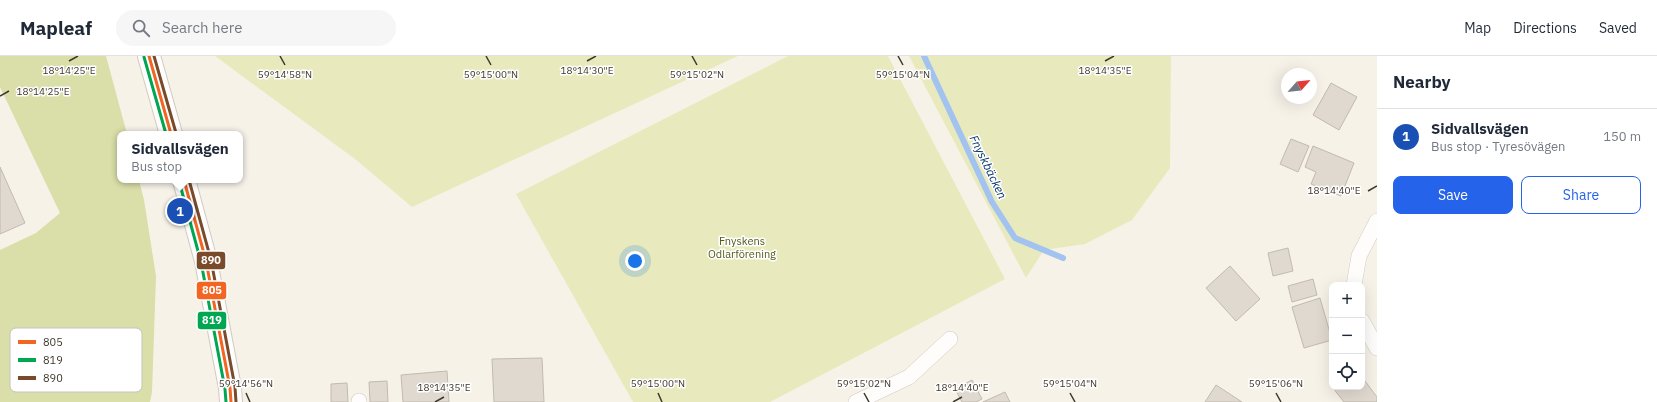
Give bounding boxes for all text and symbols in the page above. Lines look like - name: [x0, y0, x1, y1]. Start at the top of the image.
- search box: [116, 10, 396, 46]
- text: Mapleaf: [20, 16, 92, 40]
- icon: search: [130, 17, 152, 39]
- text: Search here: [162, 18, 242, 37]
- text: Map: [1464, 19, 1491, 37]
- text: Directions: [1513, 19, 1577, 37]
- text: Saved: [1599, 19, 1637, 37]
- text: 18°14'25"E: [42, 64, 96, 77]
- text: 18°14'30"E: [560, 64, 614, 77]
- text: 18°14'35"E: [1078, 64, 1132, 77]
- text: 59°14'58"N: [258, 68, 312, 81]
- text: 59°15'00"N: [464, 68, 518, 81]
- text: 59°15'02"N: [670, 68, 724, 81]
- text: 59°15'04"N: [876, 68, 930, 81]
- north arrow: [1281, 68, 1317, 104]
- text: Nearby: [1393, 71, 1451, 93]
- text: 18°14'25"E: [16, 85, 70, 98]
- text: Sidvallsvägen: [1431, 119, 1529, 138]
- text: 1: [1402, 128, 1410, 145]
- text: 150 m: [1603, 128, 1641, 145]
- popup: [117, 131, 243, 183]
- water label: Fnyskbäcken: [967, 132, 1010, 201]
- text: Bus stop · Tyresövägen: [1431, 138, 1566, 155]
- text: Sidvallsvägen: [131, 139, 229, 158]
- text: Bus stop: [131, 158, 182, 175]
- button: Save: [1393, 176, 1513, 214]
- button: Share: [1521, 176, 1641, 214]
- text: 18°14'40"E: [1307, 184, 1361, 197]
- pin: 1: [167, 196, 193, 226]
- park label: Fnyskens Odlarförening: [708, 234, 776, 261]
- line badge: 890: [196, 251, 226, 270]
- your location: [625, 251, 645, 271]
- text: 890: [201, 253, 221, 267]
- line badge: 805: [196, 281, 227, 300]
- map controls: [1329, 282, 1365, 390]
- button: +: [1329, 282, 1365, 318]
- text: 805: [202, 283, 222, 297]
- line badge: 819: [197, 311, 227, 330]
- text: 819: [202, 313, 222, 327]
- button: −: [1329, 318, 1365, 354]
- legend: [10, 328, 142, 392]
- text: 805: [43, 335, 63, 349]
- text: 819: [43, 353, 63, 367]
- button: locate: [1329, 354, 1365, 390]
- text: 890: [43, 371, 63, 385]
- text: 59°14'56"N: [219, 377, 273, 390]
- text: 59°15'00"N: [631, 377, 685, 390]
- text: 59°15'02"N: [837, 377, 891, 390]
- text: 59°15'04"N: [1043, 377, 1097, 390]
- text: 59°15'06"N: [1249, 377, 1303, 390]
- text: 18°14'35"E: [417, 381, 471, 394]
- text: 18°14'40"E: [935, 381, 989, 394]

